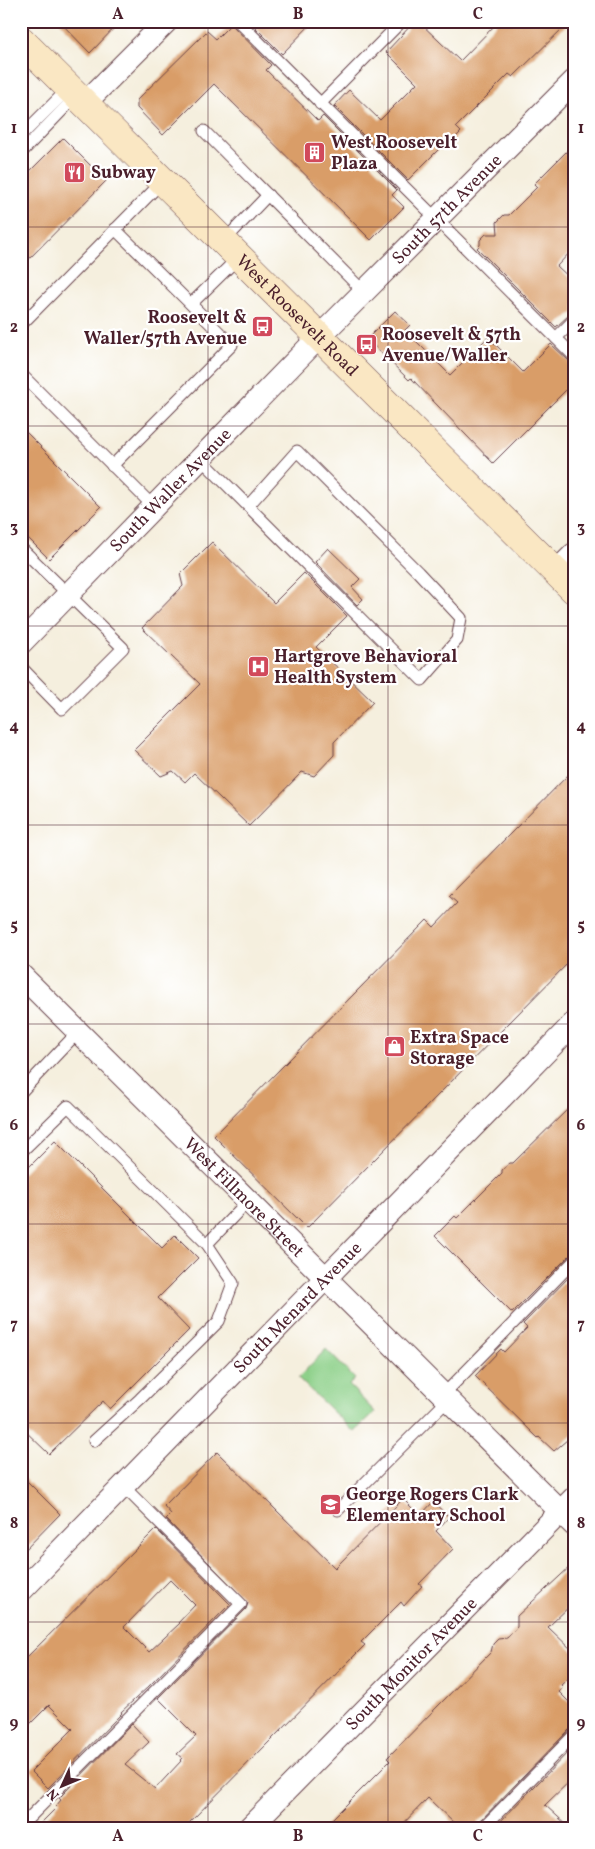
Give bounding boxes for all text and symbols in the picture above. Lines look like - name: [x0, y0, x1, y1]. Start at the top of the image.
- text: A: [112, 4, 124, 26]
- text: B: [293, 4, 304, 26]
- text: C: [473, 4, 483, 26]
- text: 1: [11, 118, 17, 140]
- text: 1: [578, 118, 584, 140]
- place label: West Roosevelt Plaza: [331, 131, 457, 177]
- building icon: West Roosevelt Plaza: [303, 140, 327, 164]
- street label: South 57th Avenue: [387, 149, 509, 271]
- restaurant icon: Subway: [63, 160, 87, 184]
- place label: Subway: [91, 161, 156, 186]
- street label: West Roosevelt Road: [230, 249, 363, 383]
- place label: Roosevelt & Waller/57th Avenue: [84, 306, 247, 352]
- bus stop icon: Roosevelt & Waller/57th Avenue: [251, 315, 275, 339]
- text: 2: [10, 317, 18, 339]
- text: 2: [577, 317, 585, 339]
- place label: Roosevelt & 57th Avenue/Waller: [382, 323, 521, 369]
- bus stop icon: Roosevelt & 57th Avenue/Waller: [354, 332, 378, 356]
- street label: South Waller Avenue: [105, 423, 238, 559]
- text: 3: [10, 517, 18, 539]
- text: 3: [577, 517, 585, 539]
- place label: Hartgrove Behavioral Health System: [274, 645, 457, 691]
- hospital icon: Hartgrove Behavioral Health System: [246, 654, 270, 678]
- text: 4: [9, 716, 19, 738]
- text: 4: [576, 716, 586, 738]
- text: 5: [10, 915, 18, 937]
- text: 5: [577, 915, 585, 937]
- place label: Extra Space Storage: [410, 1026, 509, 1072]
- shop icon: Extra Space Storage: [382, 1035, 406, 1059]
- text: 6: [10, 1115, 19, 1137]
- text: 6: [577, 1115, 586, 1137]
- street label: West Fillmore Street: [177, 1133, 309, 1264]
- street label: South Menard Avenue: [228, 1237, 368, 1380]
- text: 7: [10, 1314, 18, 1336]
- text: 7: [577, 1314, 585, 1336]
- place label: George Rogers Clark Elementary School: [346, 1483, 519, 1529]
- school or university icon: George Rogers Clark Elementary School: [318, 1492, 342, 1516]
- text: 8: [10, 1513, 18, 1535]
- text: 8: [577, 1513, 585, 1535]
- street label: South Monitor Avenue: [341, 1592, 484, 1737]
- text: 9: [10, 1713, 19, 1735]
- text: 9: [577, 1713, 586, 1735]
- north arrow: [38, 1762, 88, 1812]
- text: N: [43, 1784, 64, 1804]
- text: A: [112, 1826, 124, 1848]
- text: B: [293, 1826, 304, 1848]
- text: C: [473, 1826, 483, 1848]

